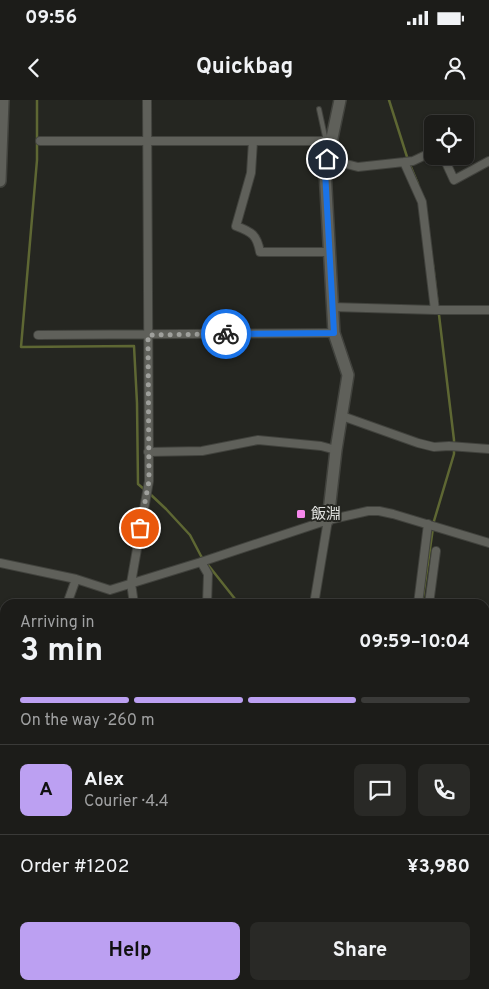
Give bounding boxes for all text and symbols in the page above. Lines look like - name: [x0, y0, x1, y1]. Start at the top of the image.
- text: 09:56: [25, 6, 77, 30]
- icon: back: [20, 54, 48, 82]
- text: Quickbag: [196, 54, 293, 81]
- icon: person: [441, 54, 469, 82]
- map controls: [424, 115, 474, 165]
- button: locate: [424, 115, 474, 165]
- pin: [306, 138, 348, 180]
- icon: home: [313, 145, 341, 173]
- courier: [201, 309, 251, 359]
- icon: bike: [212, 320, 240, 348]
- place label: 飯淵: [311, 505, 341, 525]
- pin: [119, 507, 161, 549]
- marker: 飯淵: [295, 508, 307, 520]
- icon: bag: [126, 514, 154, 542]
- text: Arriving in: [20, 613, 95, 633]
- text: 09:59–10:04: [359, 630, 470, 654]
- text: 3 min: [20, 632, 103, 672]
- text: On the way · 260 m: [20, 711, 154, 731]
- button: chat: [354, 764, 406, 816]
- button: phone: [418, 764, 470, 816]
- text: Alex: [84, 768, 124, 792]
- text: A: [39, 778, 53, 802]
- text: Courier · 4.4: [84, 792, 169, 812]
- text: Order #1202: [20, 855, 129, 879]
- text: ¥3,980: [407, 855, 470, 879]
- button: Help: [20, 922, 240, 980]
- button: Share: [250, 922, 470, 980]

